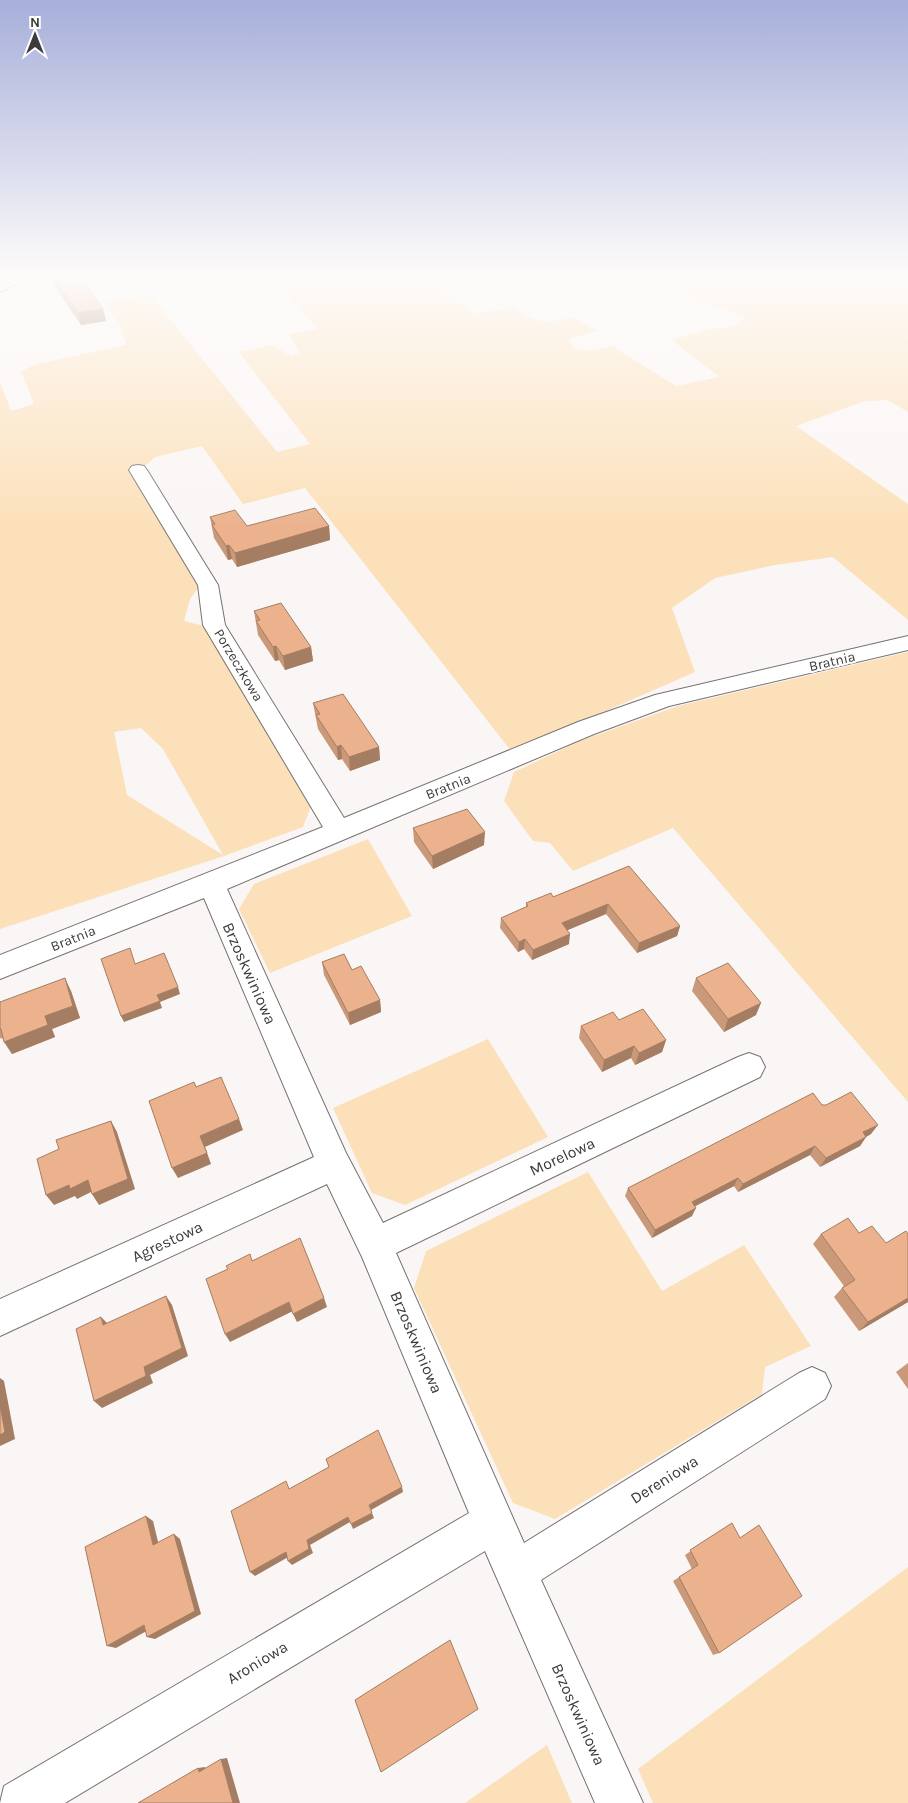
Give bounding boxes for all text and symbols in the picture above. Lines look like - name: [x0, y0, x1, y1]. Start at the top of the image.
- north arrow: [10, 10, 60, 60]
- text: N: [30, 14, 40, 31]
- street label: Porzeczkowa: [210, 626, 267, 705]
- street label: Bratnia: [807, 648, 857, 675]
- street label: Bratnia: [423, 770, 473, 803]
- street label: Brzoskwiniowa: [219, 919, 280, 1027]
- street label: Bratnia: [48, 922, 98, 955]
- street label: Morelowa: [527, 1133, 598, 1180]
- street label: Agrestowa: [129, 1217, 206, 1266]
- street label: Brzoskwiniowa: [386, 1288, 447, 1396]
- street label: Dereniowa: [627, 1451, 702, 1508]
- street label: Aroniowa: [224, 1637, 291, 1688]
- street label: Brzoskwiniowa: [548, 1660, 609, 1768]

